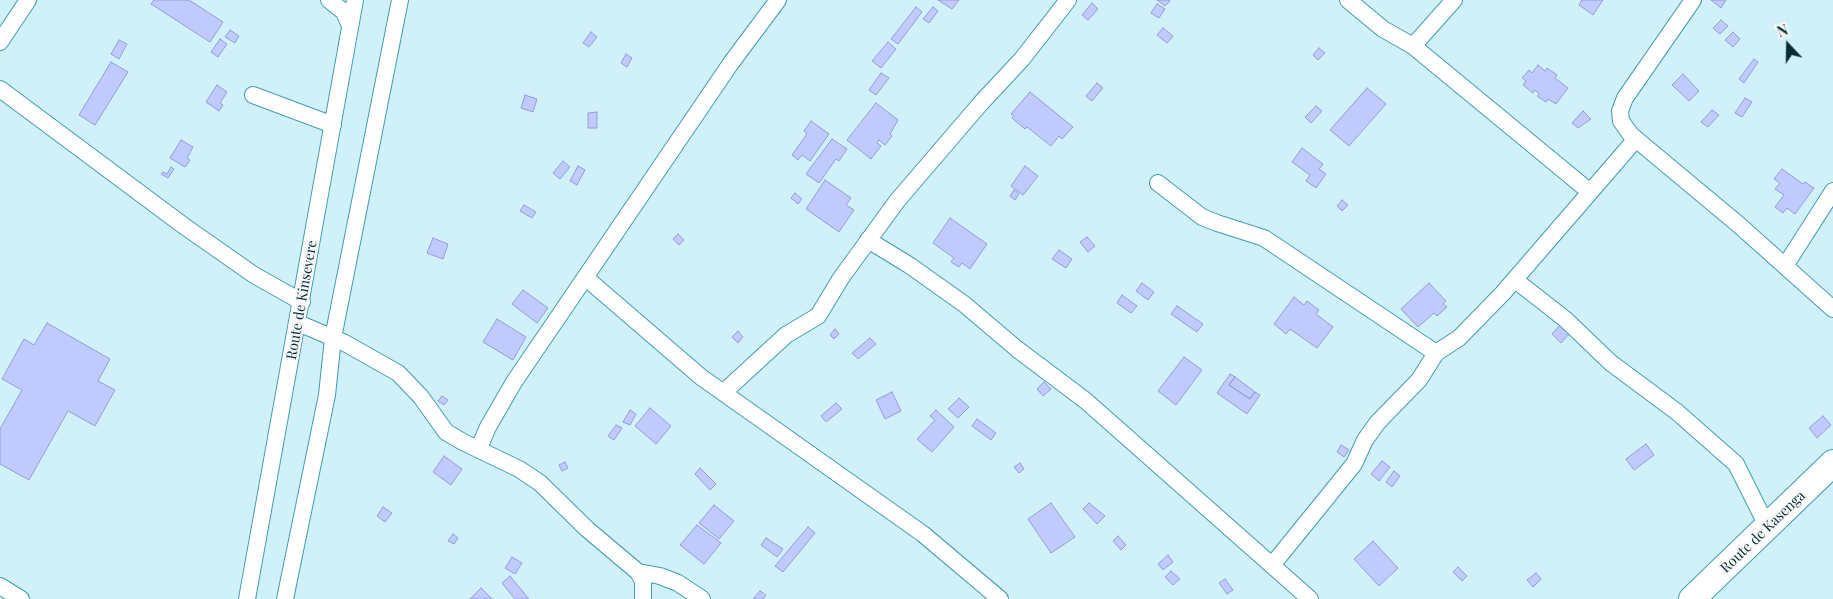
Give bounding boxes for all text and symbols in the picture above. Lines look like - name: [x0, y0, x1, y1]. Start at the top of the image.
- north arrow: [1763, 20, 1813, 70]
- text: N: [1774, 20, 1791, 41]
- street label: Route de Kinsevere: [283, 239, 321, 361]
- street label: Route de Kasenga: [1717, 487, 1809, 577]

